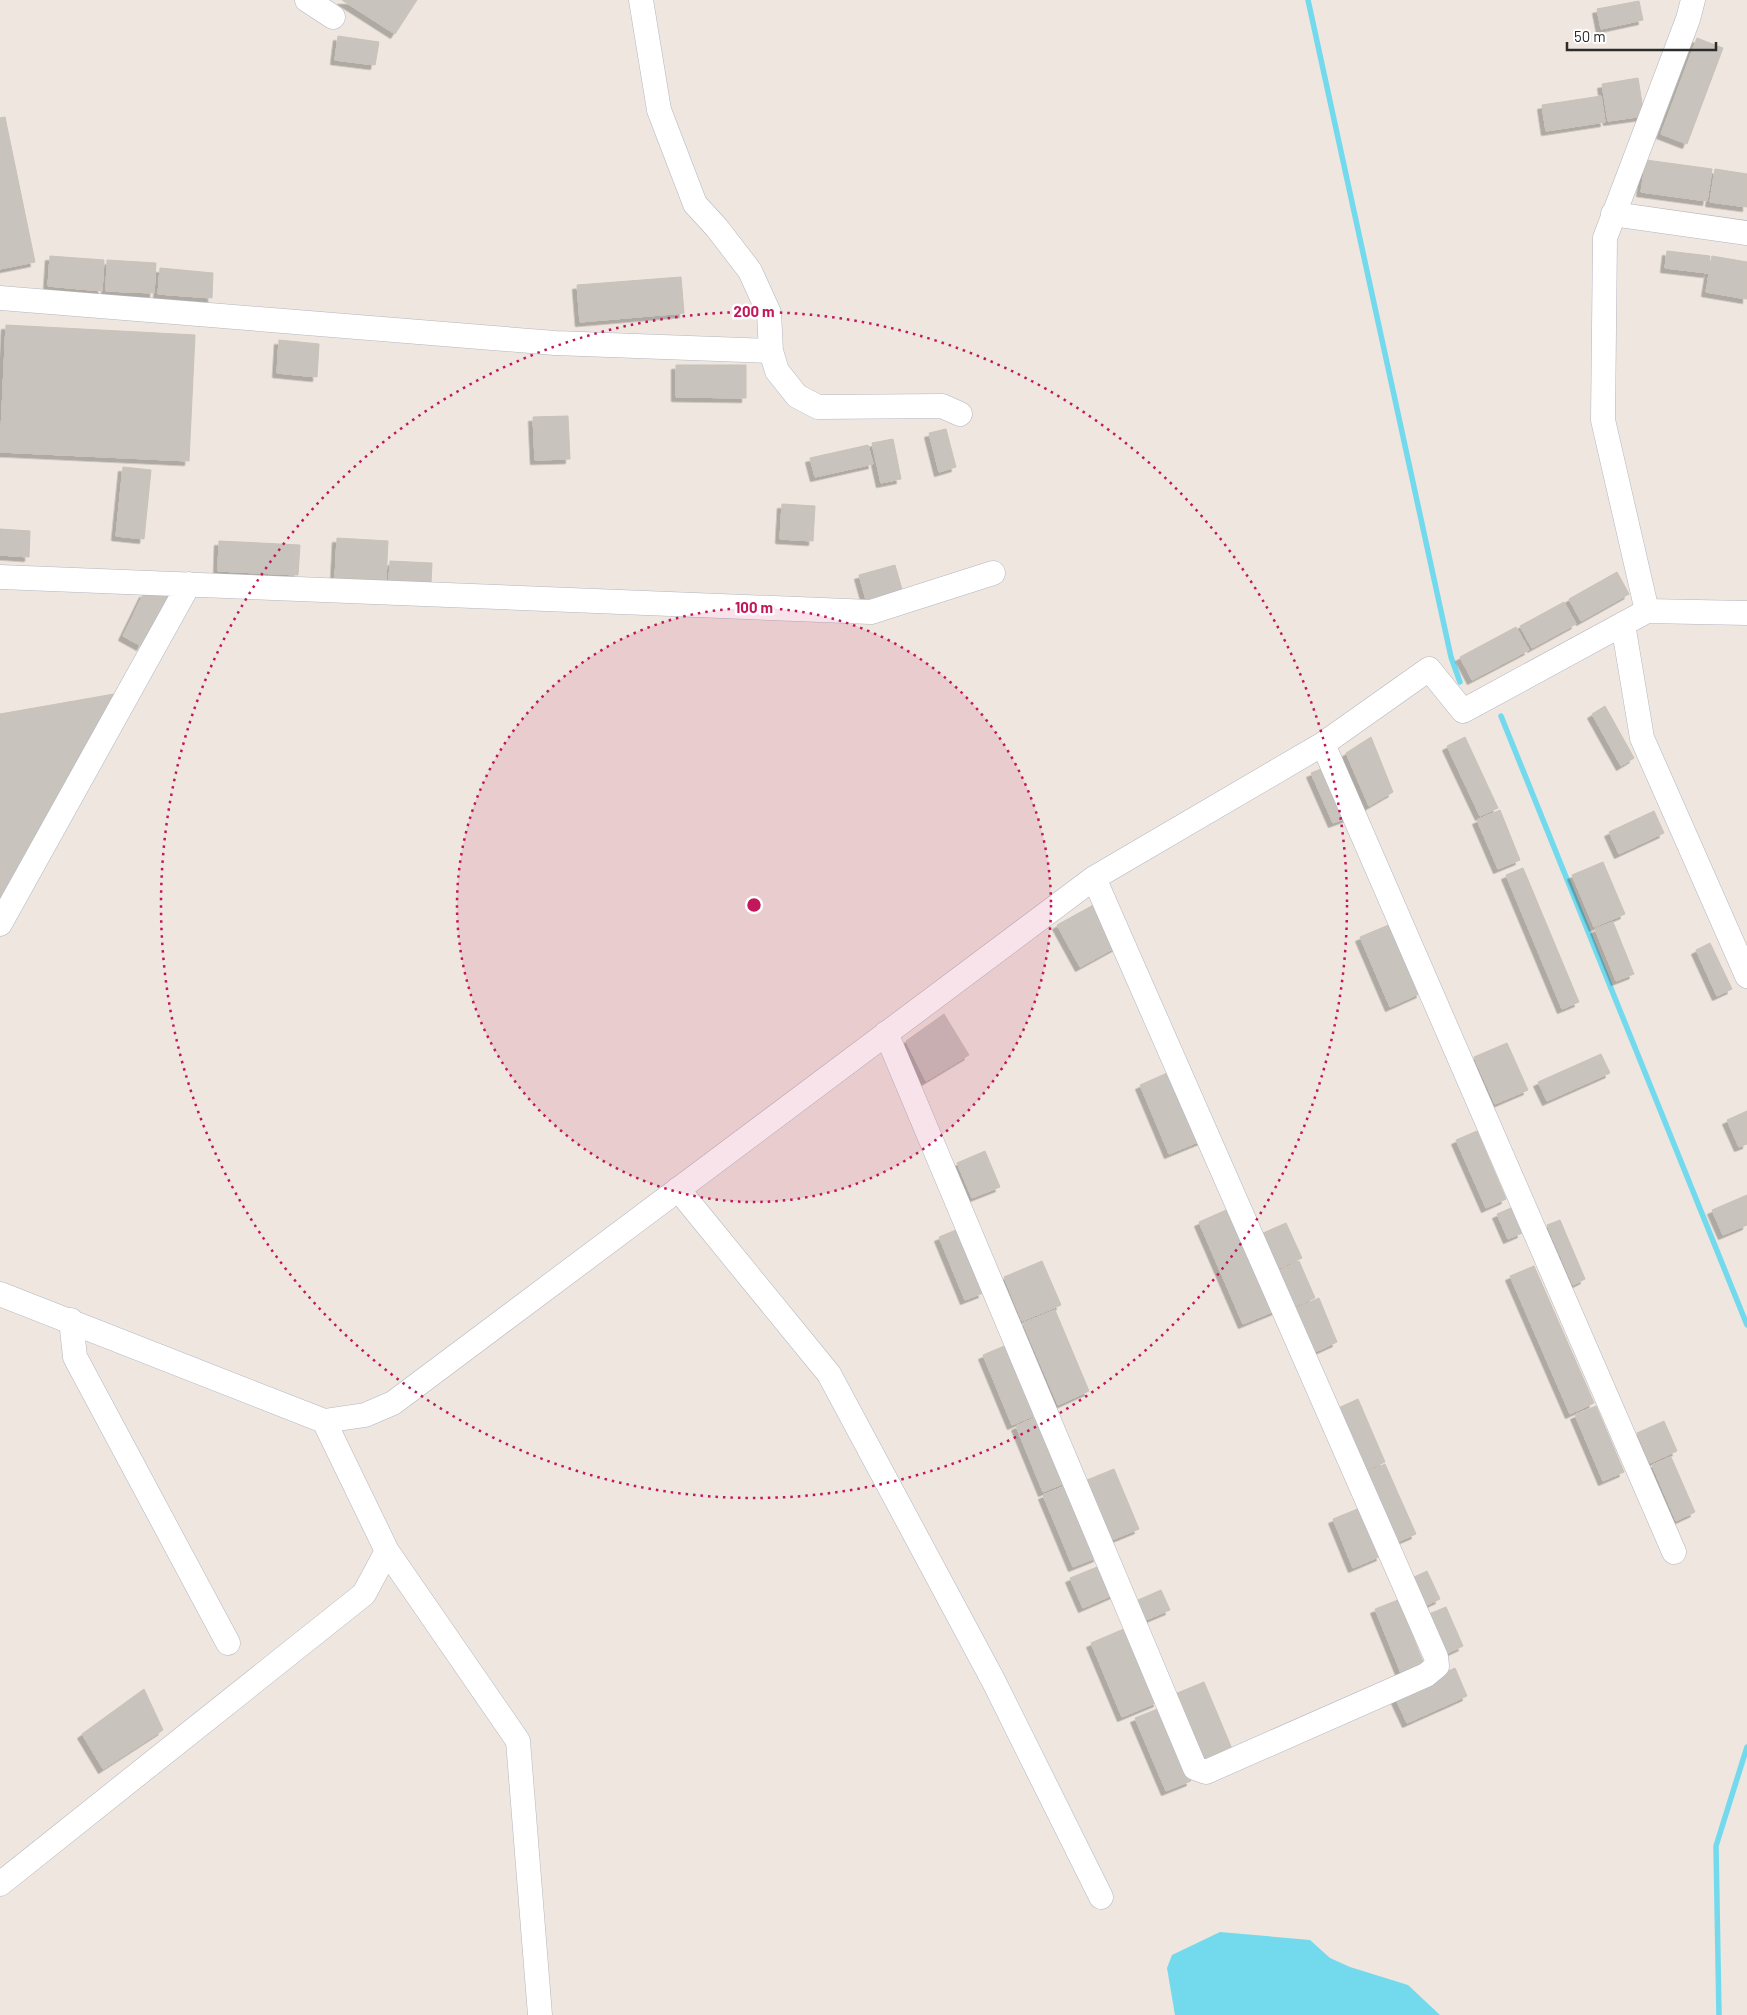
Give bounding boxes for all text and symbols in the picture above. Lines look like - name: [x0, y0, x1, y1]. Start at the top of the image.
- scale bar: [1567, 20, 1716, 52]
- text: 50 m: [1574, 27, 1606, 45]
- text: 200 m: [733, 302, 775, 320]
- text: 100 m: [735, 598, 773, 616]
- centre of rings: [745, 896, 763, 914]

